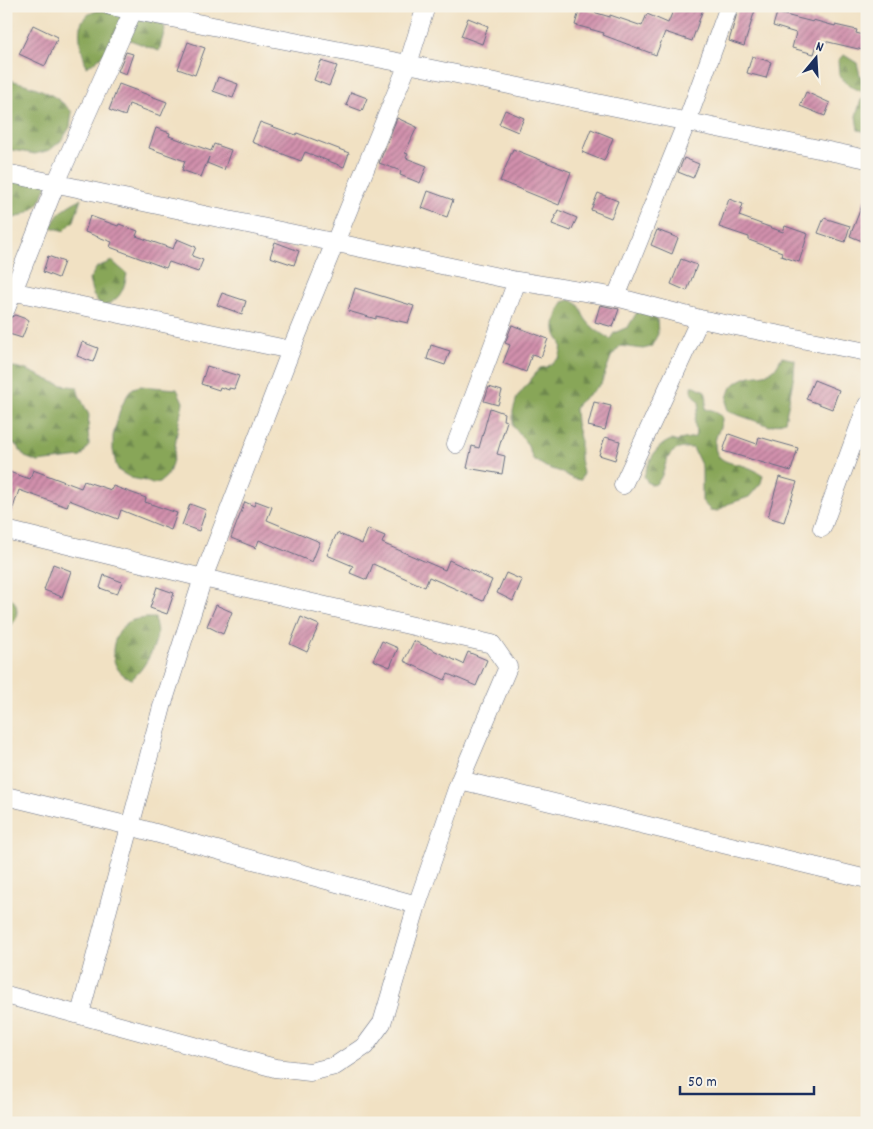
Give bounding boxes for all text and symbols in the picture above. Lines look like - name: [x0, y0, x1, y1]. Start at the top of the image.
- north arrow: [790, 32, 840, 82]
- text: N: [813, 37, 826, 58]
- scale bar: [680, 1064, 814, 1096]
- text: 50 m: [688, 1072, 717, 1094]

